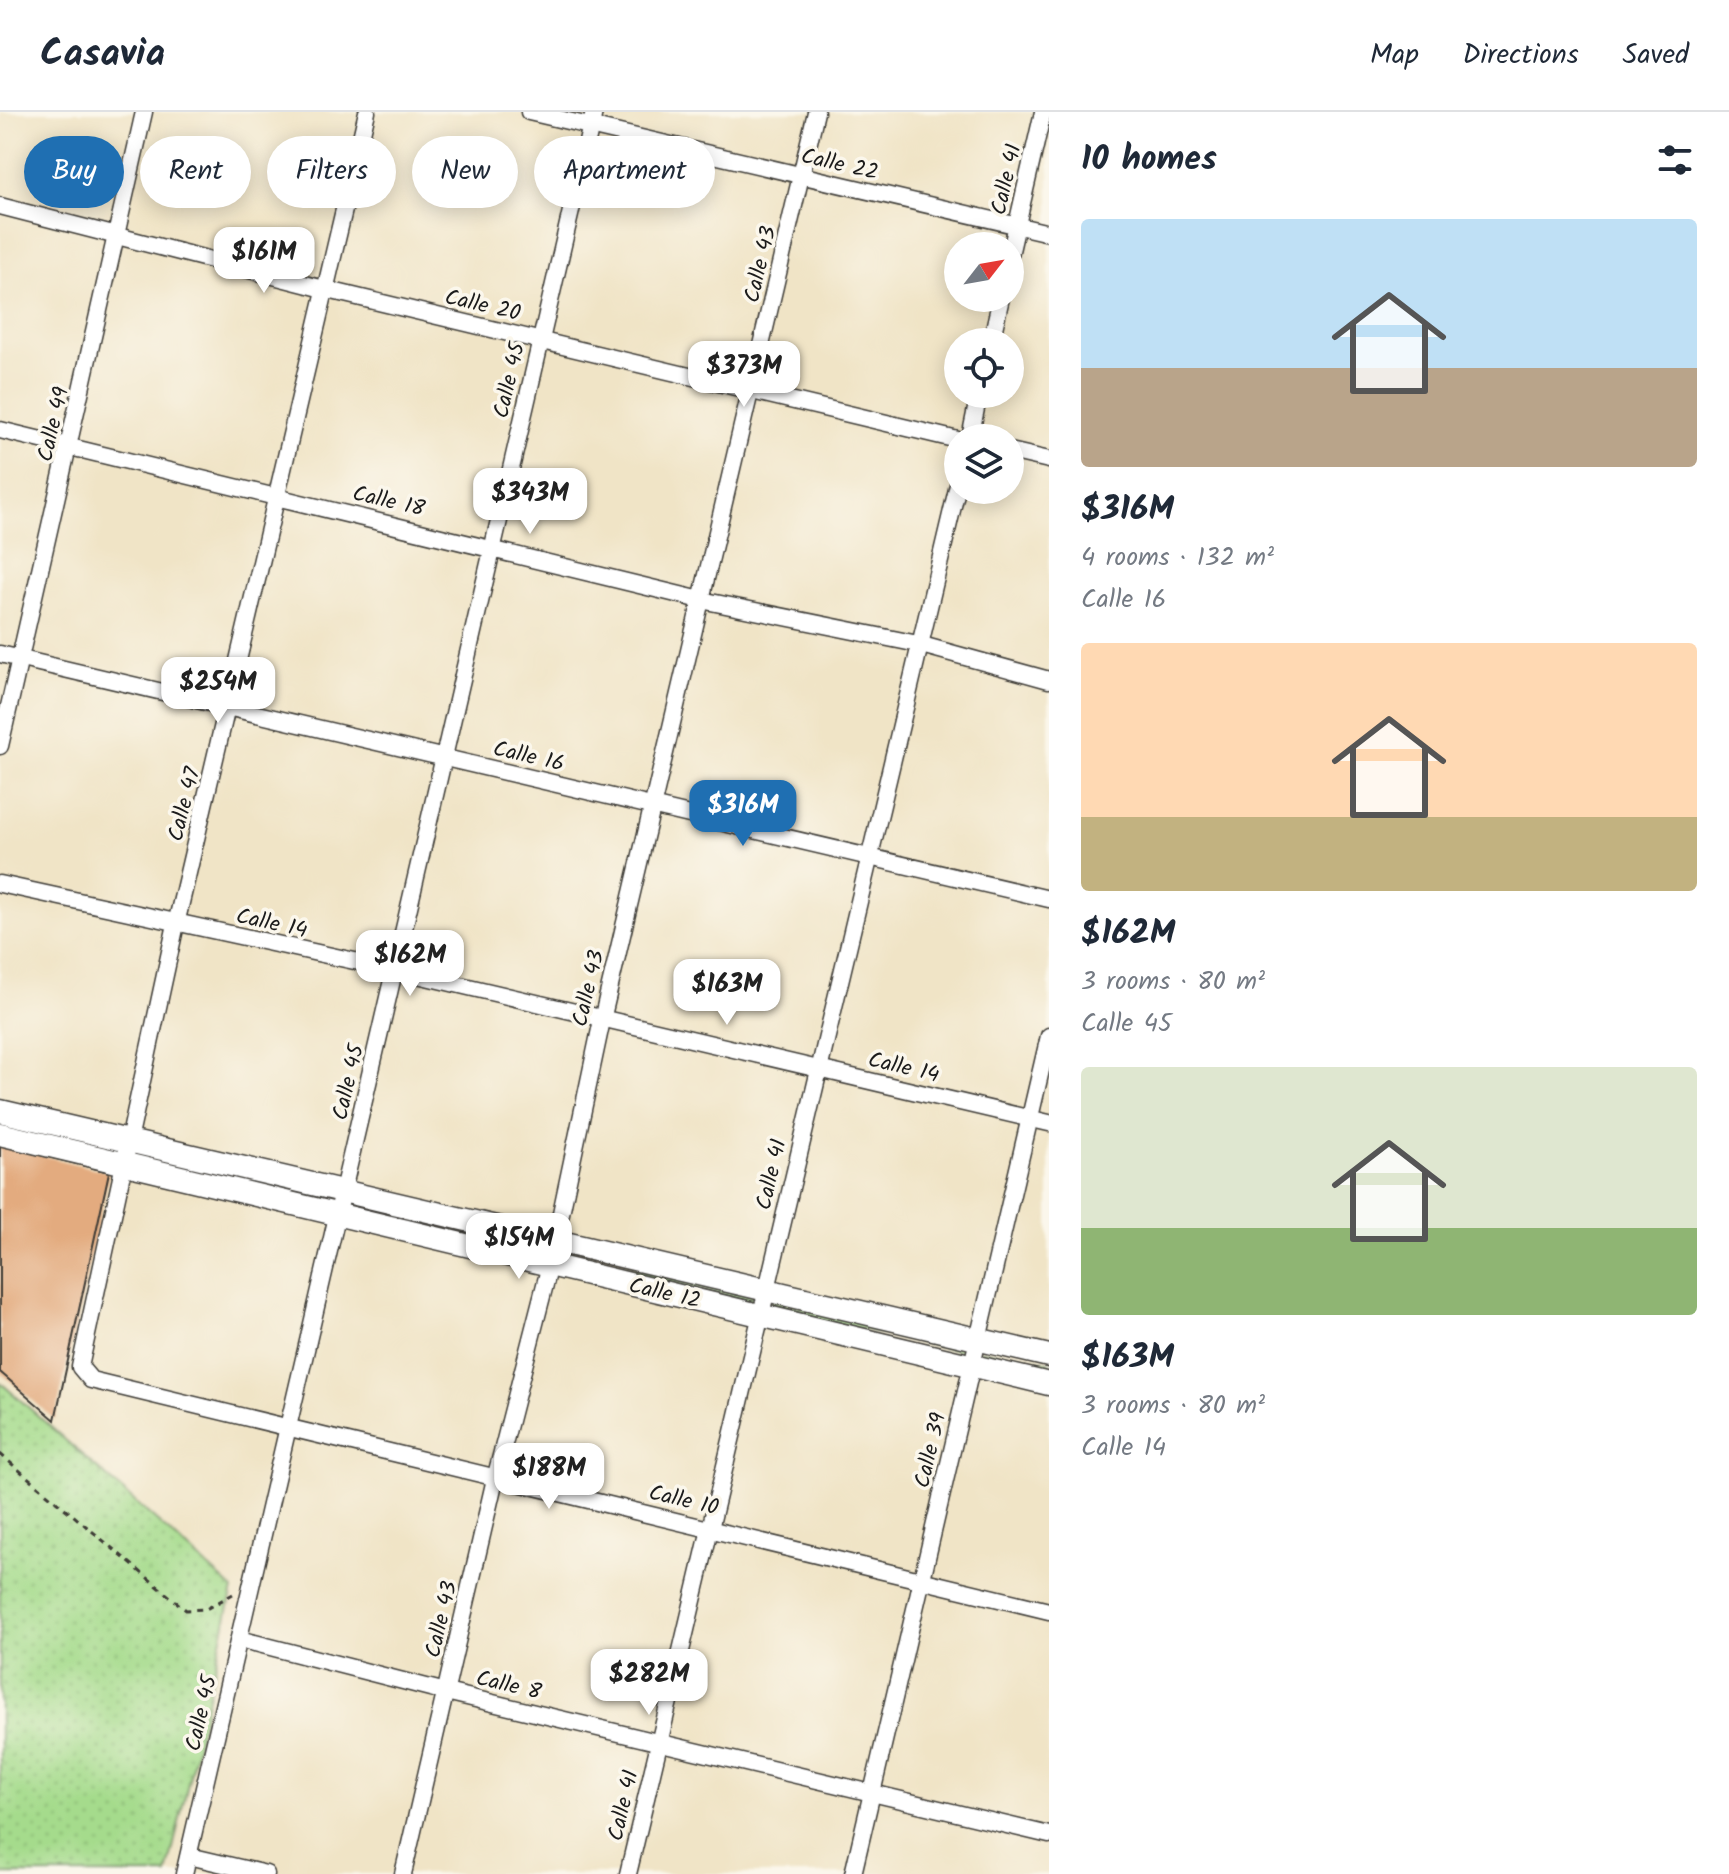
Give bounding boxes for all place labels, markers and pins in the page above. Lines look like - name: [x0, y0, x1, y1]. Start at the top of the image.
- pin: $161M: [208, 227, 320, 295]
- pin: $373M: [688, 341, 800, 409]
- pin: $343M: [474, 468, 586, 536]
- pin: $254M: [162, 657, 274, 725]
- pin: $316M: [687, 780, 799, 848]
- pin: $162M: [354, 930, 466, 998]
- pin: $163M: [671, 959, 783, 1027]
- pin: $154M: [463, 1213, 575, 1281]
- pin: $188M: [493, 1443, 605, 1511]
- pin: $282M: [593, 1649, 705, 1717]

